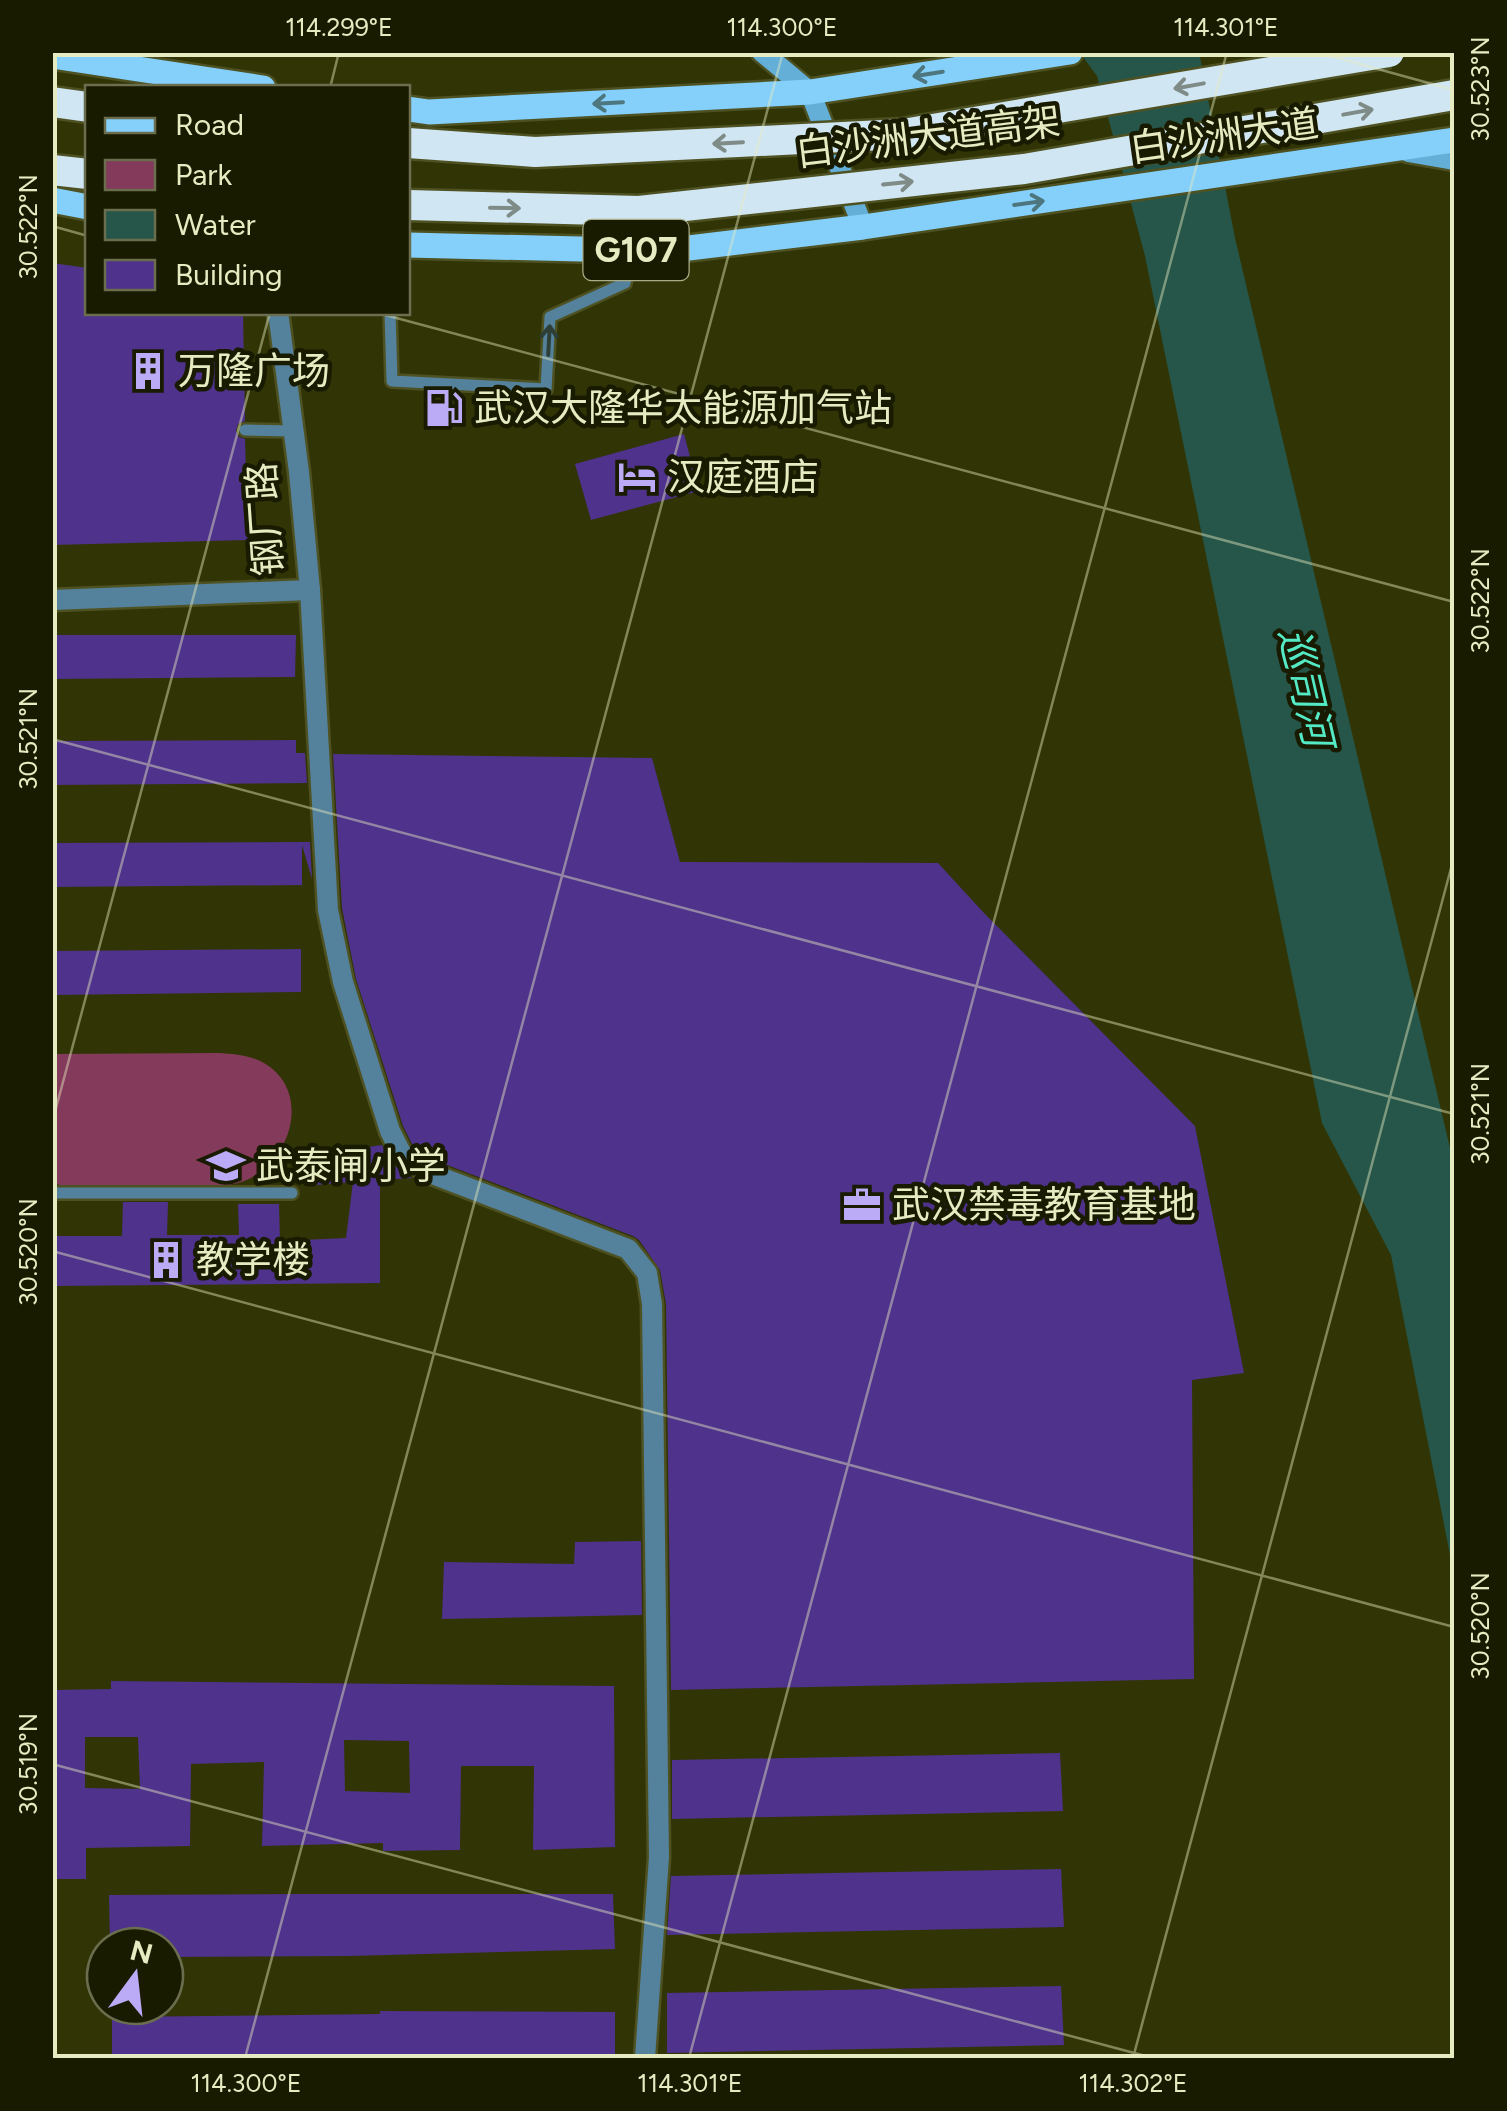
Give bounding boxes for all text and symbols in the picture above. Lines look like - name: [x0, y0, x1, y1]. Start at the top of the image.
- text: 114.299°E: [285, 12, 393, 42]
- text: 114.300°E: [726, 12, 838, 42]
- text: 114.301°E: [1173, 12, 1279, 42]
- text: 30.523°N: [1465, 36, 1495, 142]
- one-way arrow: [912, 65, 944, 84]
- one-way arrow: [1173, 77, 1206, 96]
- legend: [85, 85, 410, 315]
- one-way arrow: [592, 94, 624, 113]
- street label: 白沙洲大道高架: [793, 98, 1063, 176]
- street label: 白沙洲大道: [1127, 100, 1321, 172]
- one-way arrow: [1341, 102, 1374, 121]
- text: Road: [175, 106, 244, 143]
- one-way arrow: [713, 133, 745, 152]
- text: Park: [175, 156, 233, 193]
- one-way arrow: [882, 173, 914, 192]
- text: 30.522°N: [13, 174, 43, 280]
- one-way arrow: [1012, 193, 1045, 211]
- one-way arrow: [488, 199, 520, 218]
- text: Water: [175, 206, 256, 243]
- road number: G107: [584, 220, 688, 280]
- text: Building: [175, 256, 283, 293]
- one-way arrow: [540, 324, 559, 356]
- place label: 万隆广场: [178, 348, 330, 394]
- building icon: 万隆广场: [127, 350, 169, 392]
- place label: 武汉大隆华太能源加气站: [474, 385, 892, 431]
- fuel station icon: 武汉大隆华太能源加气站: [423, 387, 465, 429]
- place label: 汉庭酒店: [667, 454, 819, 500]
- hotel icon: 汉庭酒店: [616, 456, 658, 498]
- street label: 钢厂路: [238, 461, 292, 577]
- text: 30.522°N: [1465, 548, 1495, 654]
- water label: 巡司河: [1269, 623, 1344, 758]
- text: 30.521°N: [13, 688, 43, 790]
- text: 30.521°N: [1465, 1063, 1495, 1165]
- place label: 武泰闸小学: [256, 1143, 446, 1189]
- school or university icon: 武泰闸小学: [205, 1145, 247, 1187]
- place label: 武汉禁毒教育基地: [892, 1182, 1196, 1228]
- office icon: 武汉禁毒教育基地: [841, 1184, 883, 1226]
- text: 30.520°N: [13, 1198, 43, 1306]
- place label: 教学楼: [196, 1237, 310, 1283]
- building icon: 教学楼: [145, 1239, 187, 1281]
- text: 30.520°N: [1465, 1572, 1495, 1680]
- text: 30.519°N: [13, 1713, 43, 1815]
- north arrow: [85, 1926, 185, 2026]
- text: N: [127, 1933, 156, 1971]
- text: 114.300°E: [190, 2068, 302, 2098]
- text: 114.301°E: [637, 2068, 743, 2098]
- text: 114.302°E: [1078, 2068, 1188, 2098]

